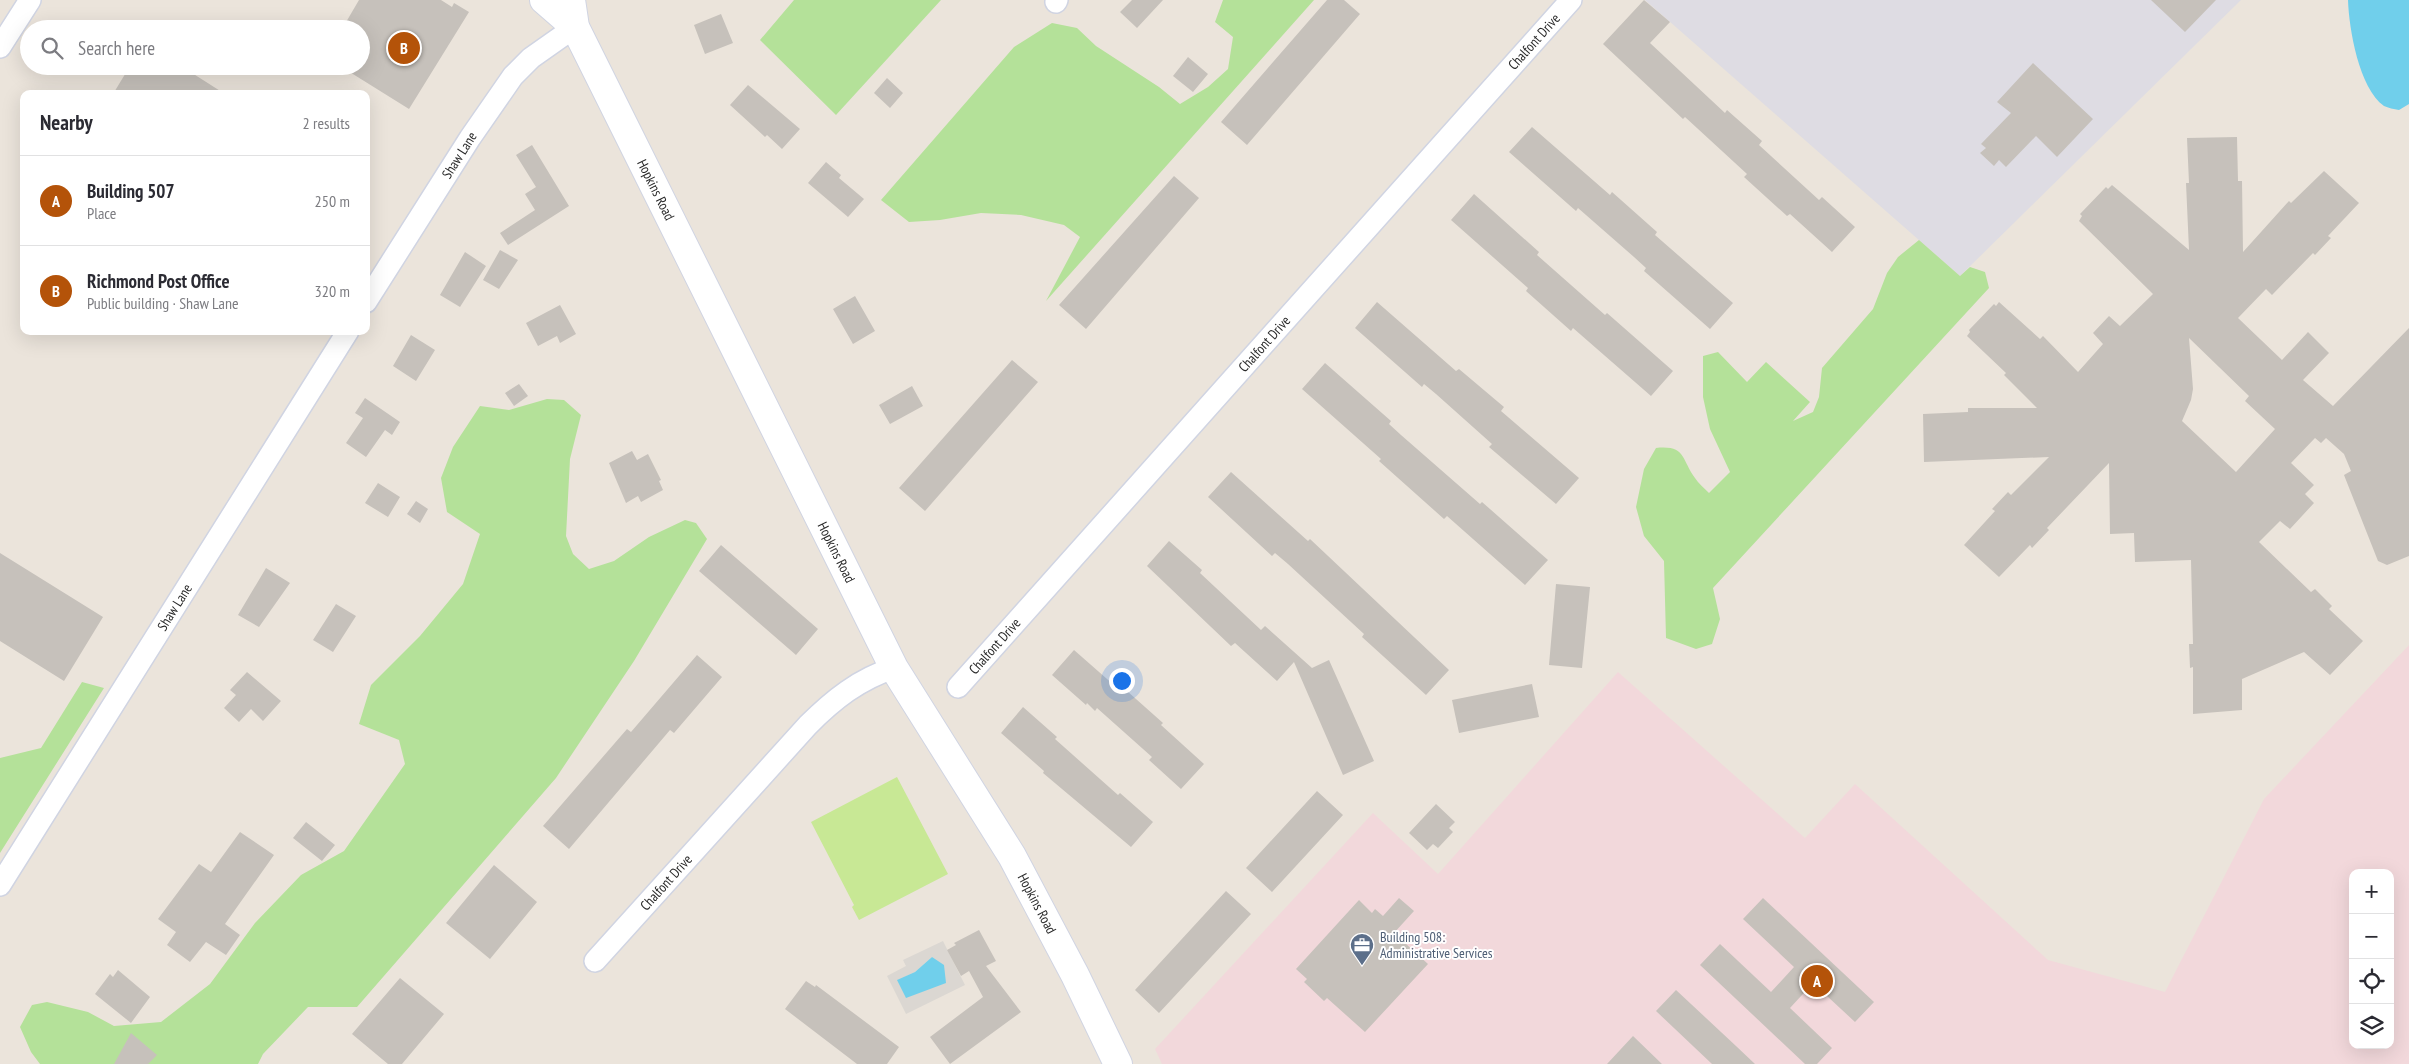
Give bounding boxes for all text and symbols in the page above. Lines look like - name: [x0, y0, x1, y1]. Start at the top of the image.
- street label: Chalfont Drive: [1504, 10, 1564, 74]
- search box: [20, 20, 370, 75]
- pin: B: [388, 29, 420, 67]
- icon: search: [38, 34, 66, 62]
- text: Search here: [78, 36, 155, 60]
- text: Nearby: [40, 109, 93, 136]
- text: 2 results: [303, 113, 350, 133]
- street label: Shaw Lane: [438, 128, 481, 182]
- street label: Hopkins Road: [633, 156, 679, 223]
- text: Building 507: [87, 179, 175, 203]
- text: A: [52, 191, 60, 211]
- text: 250 m: [315, 191, 350, 211]
- text: Place: [87, 203, 116, 223]
- text: Richmond Post Office: [87, 269, 230, 293]
- text: B: [52, 281, 60, 301]
- text: 320 m: [315, 281, 350, 301]
- text: Public building · Shaw Lane: [87, 293, 239, 313]
- street label: Chalfont Drive: [1234, 312, 1294, 376]
- street label: Hopkins Road: [814, 519, 859, 586]
- street label: Shaw Lane: [153, 580, 196, 634]
- street label: Chalfont Drive: [965, 614, 1025, 678]
- your location: [1109, 668, 1135, 694]
- street label: Chalfont Drive: [636, 850, 696, 914]
- map controls: [2349, 869, 2394, 1049]
- button: +: [2349, 869, 2394, 914]
- street label: Hopkins Road: [1014, 870, 1061, 937]
- button: −: [2349, 914, 2394, 959]
- place label: Building 508: Administrative Services: [1380, 928, 1493, 962]
- office icon: Building 508: Administrative Services: [1349, 932, 1375, 966]
- button: locate: [2349, 959, 2394, 1004]
- pin: A: [1801, 962, 1833, 1000]
- button: layers: [2349, 1004, 2394, 1049]

